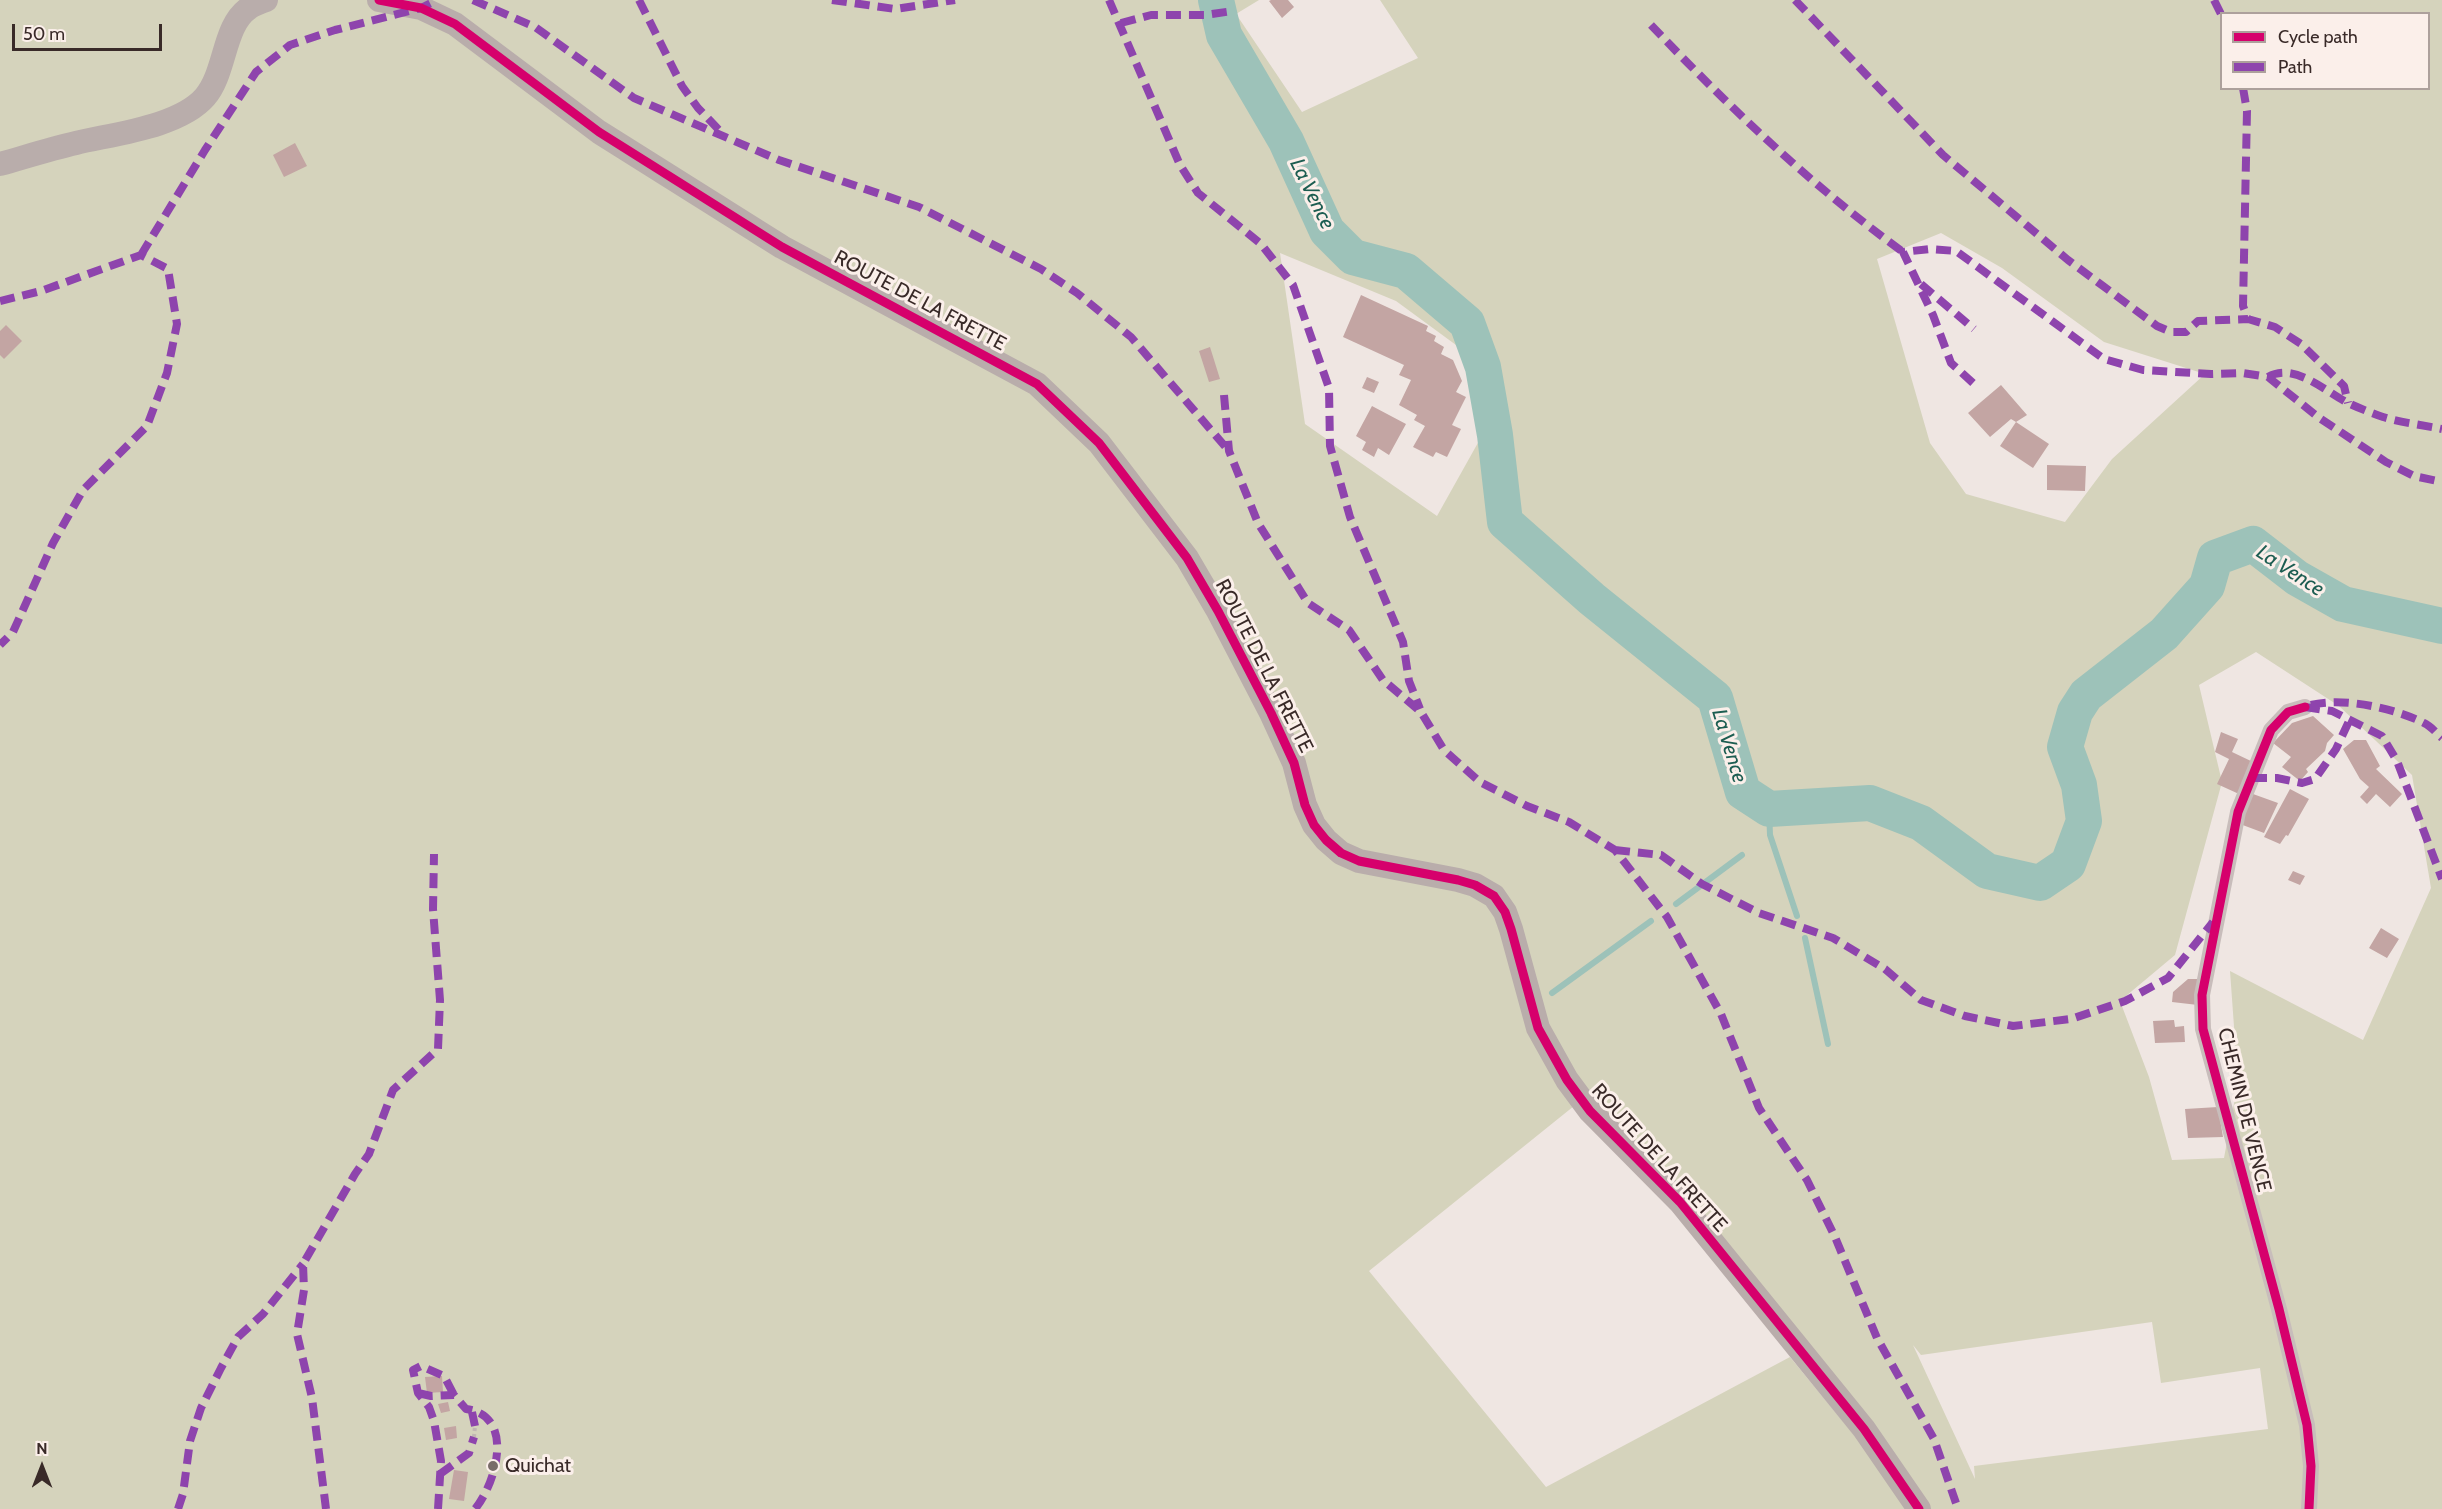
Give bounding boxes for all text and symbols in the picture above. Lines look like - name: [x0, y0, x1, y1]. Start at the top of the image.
- scale bar: [15, 12, 165, 50]
- legend: [2220, 12, 2430, 90]
- text: 50 m: [23, 23, 65, 45]
- text: Cycle path: [2278, 26, 2358, 48]
- text: Path: [2278, 56, 2312, 78]
- water label: La Vence: [1284, 154, 1340, 234]
- street label: ROUTE DE LA FRETTE: [830, 246, 1010, 356]
- water label: La Vence: [2251, 540, 2329, 602]
- street label: ROUTE DE LA FRETTE: [1210, 575, 1318, 757]
- water label: La Vence: [1706, 706, 1752, 786]
- street label: CHEMIN DE VENCE: [2212, 1025, 2276, 1195]
- street label: ROUTE DE LA FRETTE: [1586, 1079, 1732, 1237]
- north arrow: [12, 1437, 72, 1497]
- text: N: [36, 1439, 48, 1458]
- place label: Quichat: [505, 1454, 571, 1478]
- marker: Quichat: [486, 1459, 500, 1473]

